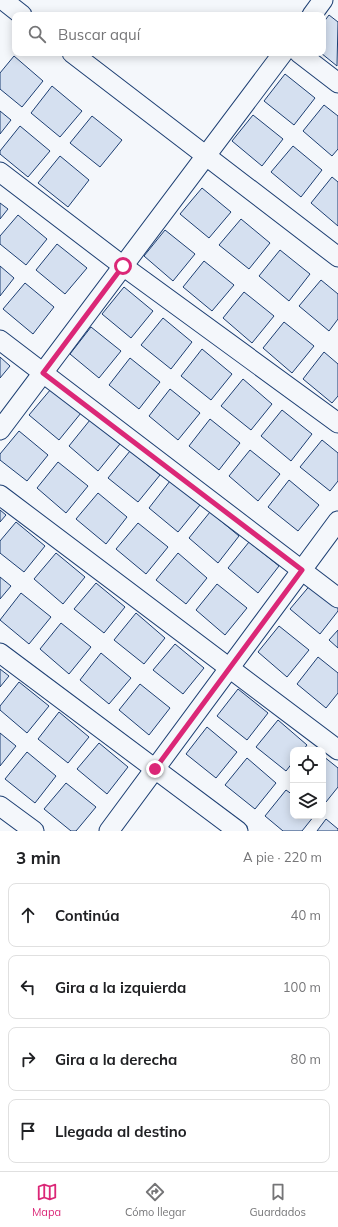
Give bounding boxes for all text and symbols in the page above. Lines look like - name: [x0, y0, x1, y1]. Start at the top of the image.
- search box: [12, 12, 326, 56]
- icon: search: [26, 23, 48, 45]
- text: Buscar aquí: [58, 25, 140, 44]
- route start: [114, 257, 132, 275]
- map controls: [290, 747, 326, 819]
- button: locate: [290, 747, 326, 783]
- route end: [146, 760, 164, 778]
- button: layers: [290, 783, 326, 819]
- text: 3 min: [16, 847, 61, 868]
- text: A pie · 220 m: [243, 849, 322, 865]
- icon: ahead: [17, 904, 39, 926]
- text: Continúa: [55, 906, 120, 925]
- text: 40 m: [291, 907, 321, 923]
- icon: left: [17, 976, 39, 998]
- text: Gira a la izquierda: [55, 978, 186, 997]
- text: 100 m: [283, 979, 321, 995]
- icon: right: [17, 1048, 39, 1070]
- text: Gira a la derecha: [55, 1050, 177, 1069]
- text: 80 m: [291, 1051, 321, 1067]
- icon: arrive: [17, 1120, 39, 1142]
- text: Llegada al destino: [55, 1122, 187, 1141]
- tab: Mapa: [32, 1181, 61, 1219]
- tab: Cómo llegar: [125, 1181, 186, 1219]
- tab: Guardados: [250, 1181, 306, 1219]

